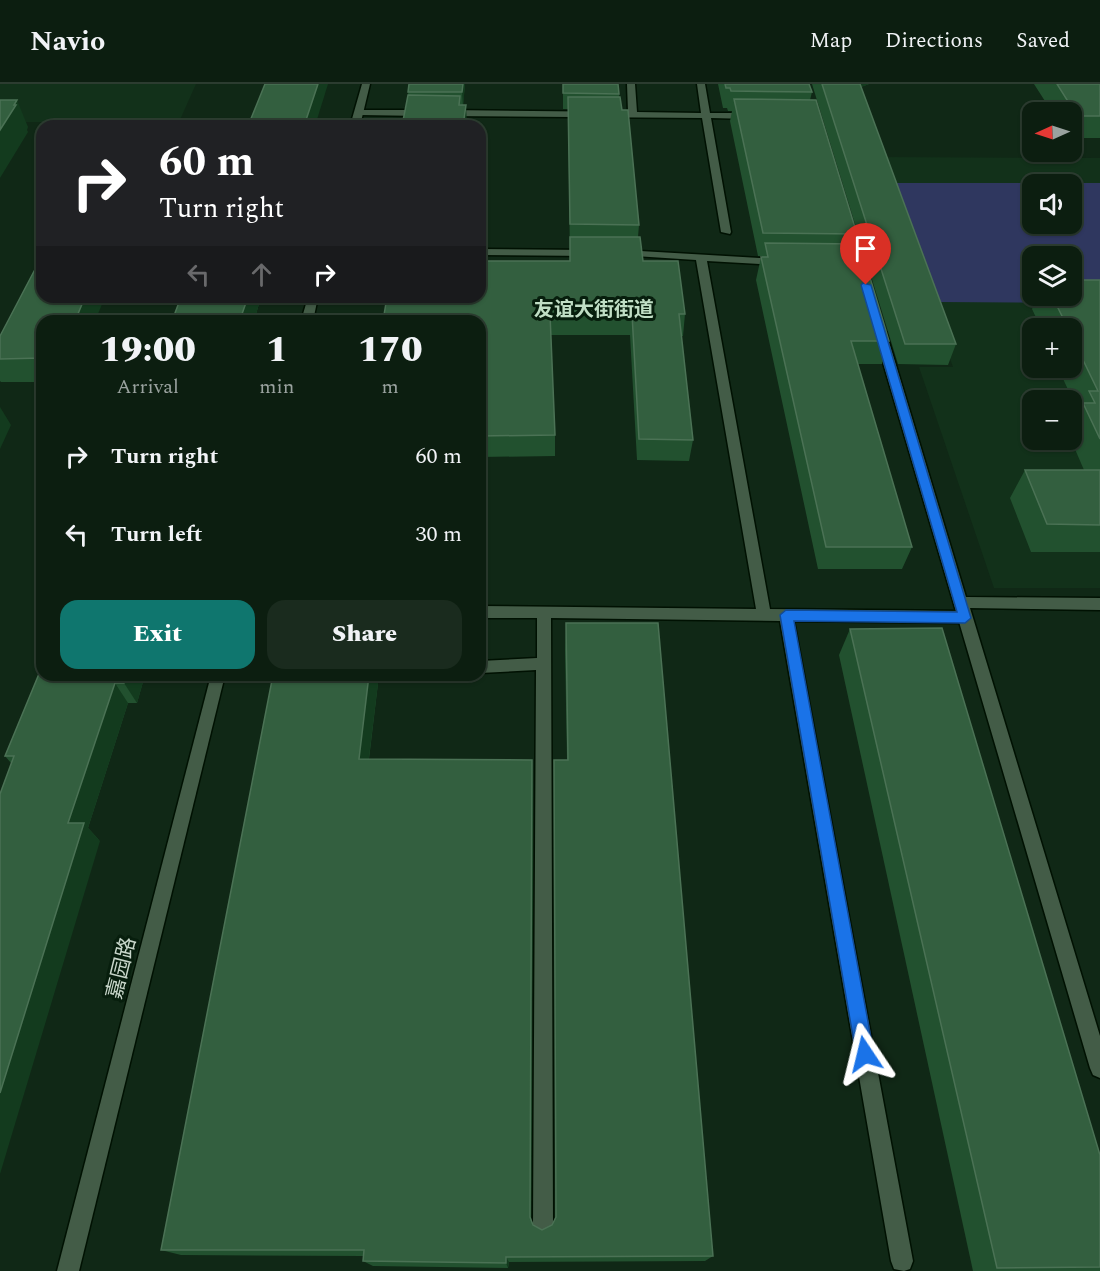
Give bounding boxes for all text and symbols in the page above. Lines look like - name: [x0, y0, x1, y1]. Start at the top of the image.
- text: Navio: [30, 20, 105, 63]
- text: Map: [810, 25, 852, 57]
- text: Directions: [885, 25, 983, 57]
- text: Saved: [1016, 25, 1070, 57]
- north arrow: [1022, 102, 1082, 162]
- map controls: [1022, 102, 1082, 450]
- text: 60 m: [159, 131, 254, 194]
- icon: right: [60, 144, 138, 222]
- button: sound: [1022, 174, 1082, 234]
- text: Turn right: [159, 188, 284, 230]
- pin: [840, 223, 891, 285]
- icon: arrive: [849, 232, 882, 265]
- button: layers: [1022, 246, 1082, 306]
- icon: left: [182, 258, 215, 291]
- icon: ahead: [245, 258, 278, 291]
- icon: right: [308, 258, 341, 291]
- district label: 友谊大街街道: [534, 295, 654, 325]
- button: +: [1022, 318, 1082, 378]
- text: 19:00: [99, 323, 196, 378]
- text: 1: [266, 323, 288, 378]
- text: 170: [358, 323, 423, 378]
- text: Arrival: [117, 372, 179, 402]
- text: min: [259, 372, 294, 402]
- text: m: [382, 372, 399, 402]
- button: −: [1022, 390, 1082, 450]
- icon: right: [60, 440, 93, 473]
- text: Turn right: [111, 440, 218, 473]
- text: 60 m: [416, 440, 462, 473]
- icon: left: [60, 518, 93, 551]
- text: Turn left: [111, 518, 203, 551]
- text: 30 m: [416, 518, 462, 551]
- button: Exit: [60, 600, 255, 669]
- button: Share: [267, 600, 462, 669]
- street label: 嘉园路: [99, 934, 145, 1003]
- position arrow: [833, 1022, 897, 1086]

